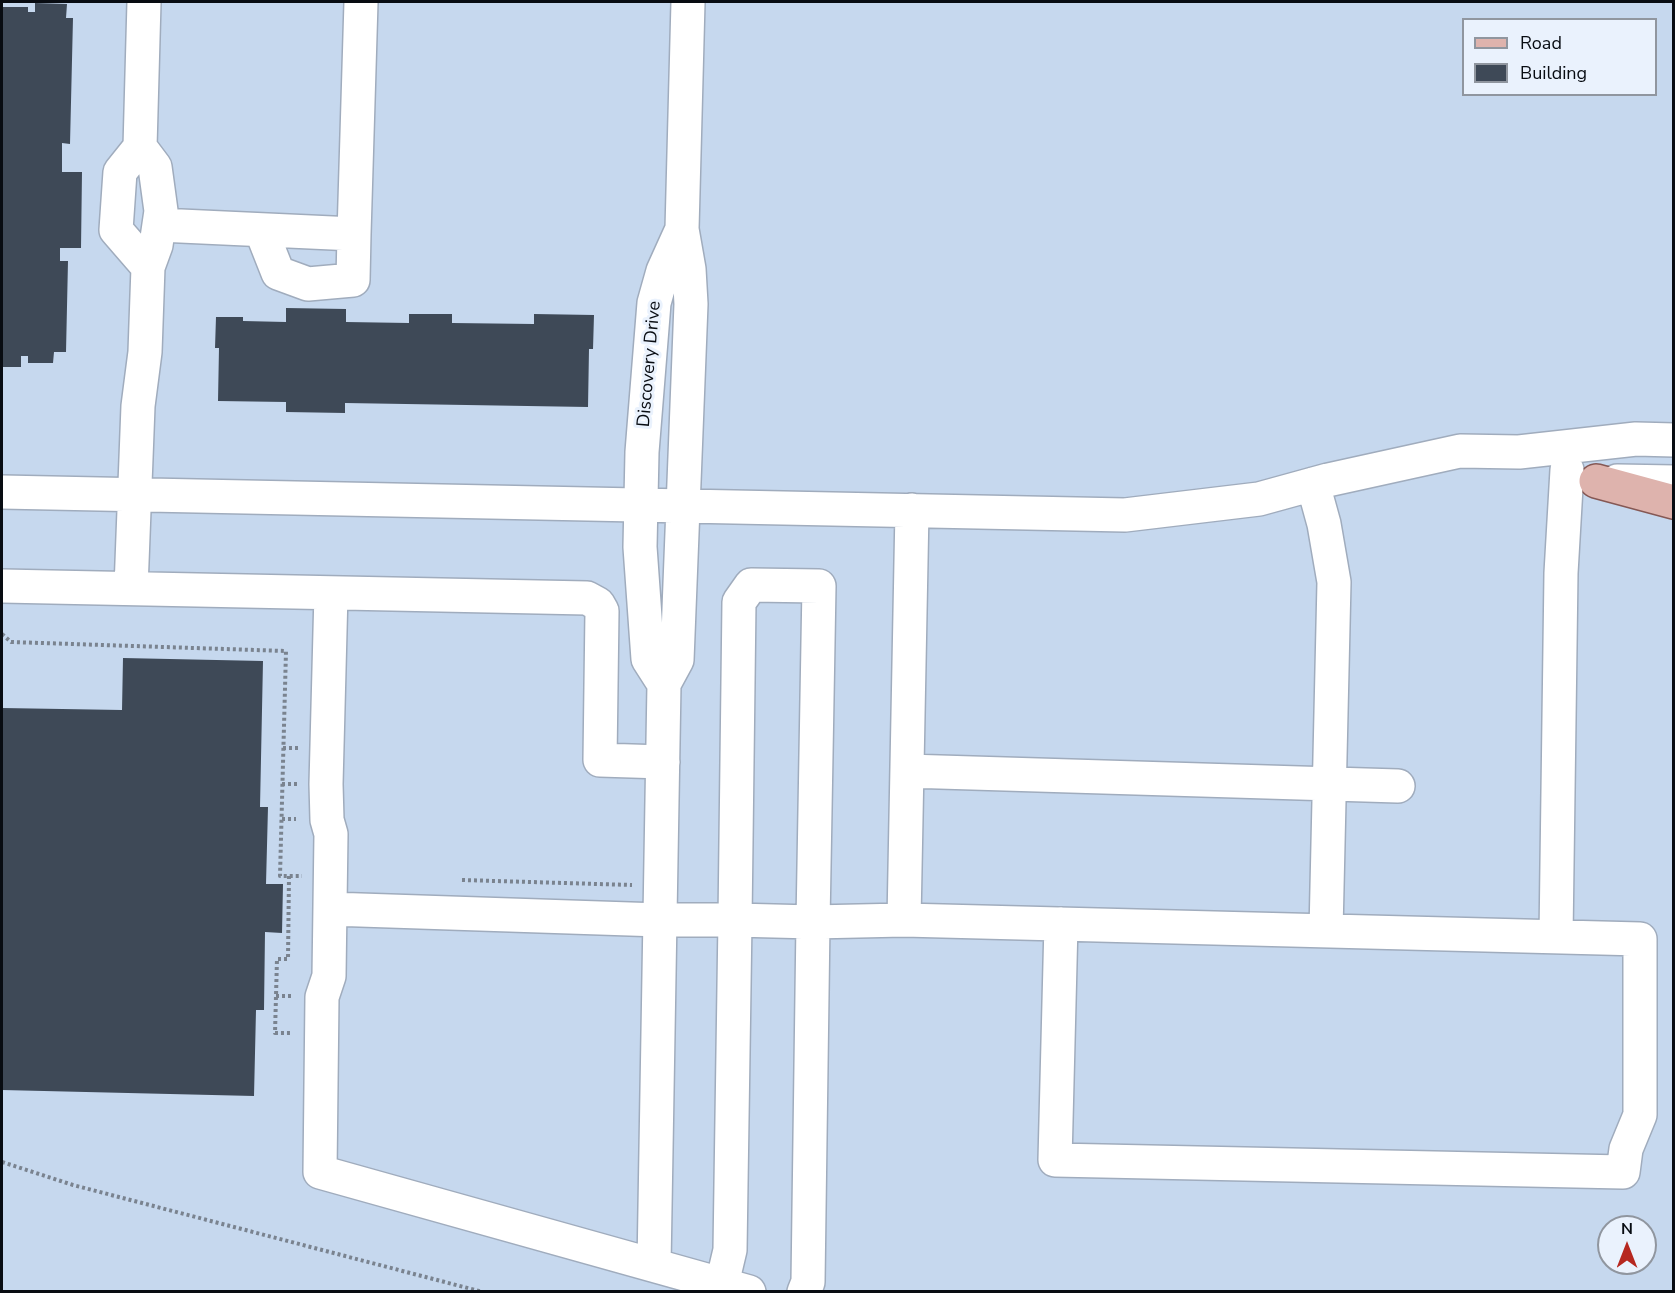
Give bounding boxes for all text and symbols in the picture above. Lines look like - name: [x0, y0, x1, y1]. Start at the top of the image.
- legend: [1462, 18, 1657, 96]
- text: Road: [1520, 31, 1562, 55]
- text: Building: [1520, 61, 1587, 85]
- street label: Discovery Drive: [634, 300, 666, 428]
- north arrow: [1597, 1215, 1657, 1275]
- text: N: [1621, 1218, 1633, 1240]

